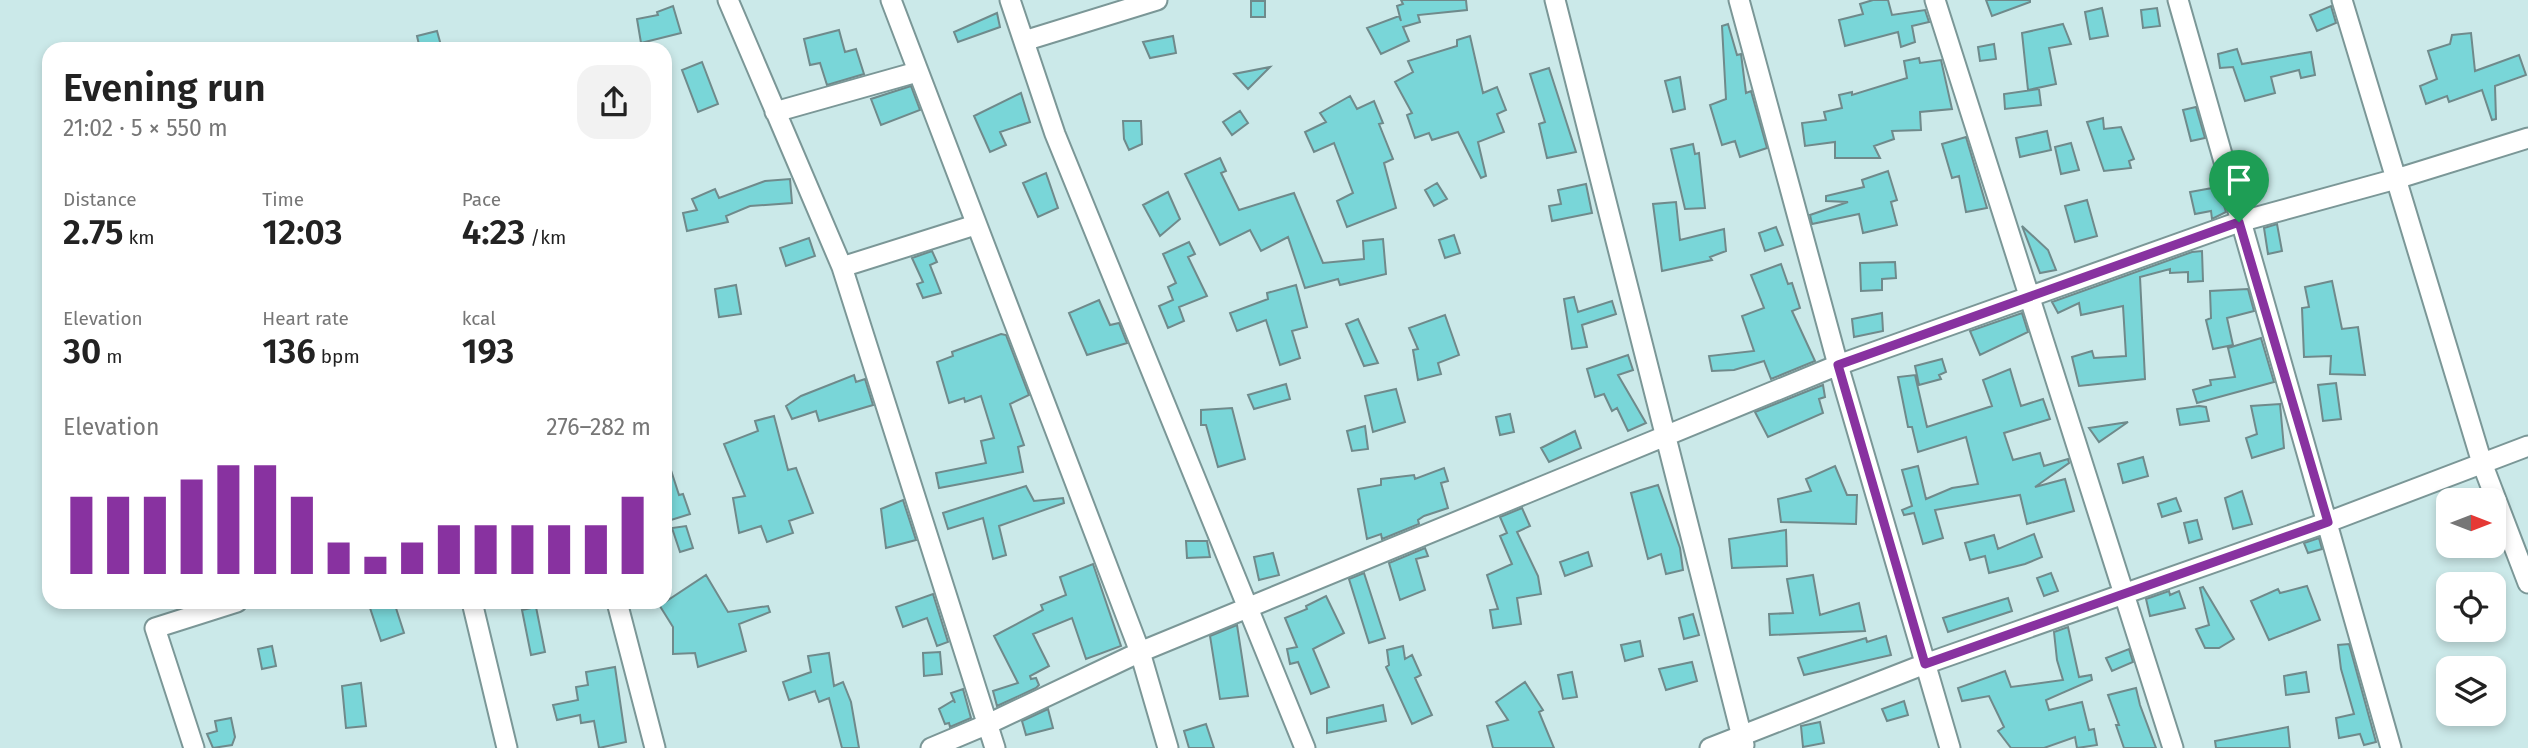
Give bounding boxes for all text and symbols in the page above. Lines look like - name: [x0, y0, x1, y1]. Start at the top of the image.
- text: Evening run: [63, 65, 266, 111]
- button: share: [577, 65, 651, 139]
- text: 21:02 · 5 × 550 m: [63, 114, 228, 142]
- pin: [2209, 150, 2269, 222]
- icon: arrive: [2220, 161, 2258, 199]
- text: Distance: [63, 188, 137, 211]
- text: Time: [262, 188, 304, 211]
- text: Pace: [462, 188, 501, 211]
- text: 2.75: [63, 211, 123, 253]
- text: 12:03: [262, 211, 343, 253]
- text: 4:23: [462, 211, 525, 253]
- text: km: [123, 226, 155, 249]
- text: /km: [525, 226, 566, 249]
- text: Elevation: [63, 307, 143, 330]
- text: Heart rate: [262, 307, 349, 330]
- text: kcal: [462, 307, 496, 330]
- text: 30: [63, 330, 101, 372]
- text: 136: [262, 330, 316, 372]
- text: 193: [462, 330, 514, 372]
- text: m: [101, 345, 123, 368]
- text: bpm: [316, 345, 360, 368]
- text: Elevation: [63, 413, 159, 441]
- text: 276–282 m: [546, 413, 651, 441]
- north arrow: [2436, 488, 2506, 558]
- map controls: [2436, 488, 2506, 726]
- button: locate: [2436, 572, 2506, 642]
- button: layers: [2436, 656, 2506, 726]

